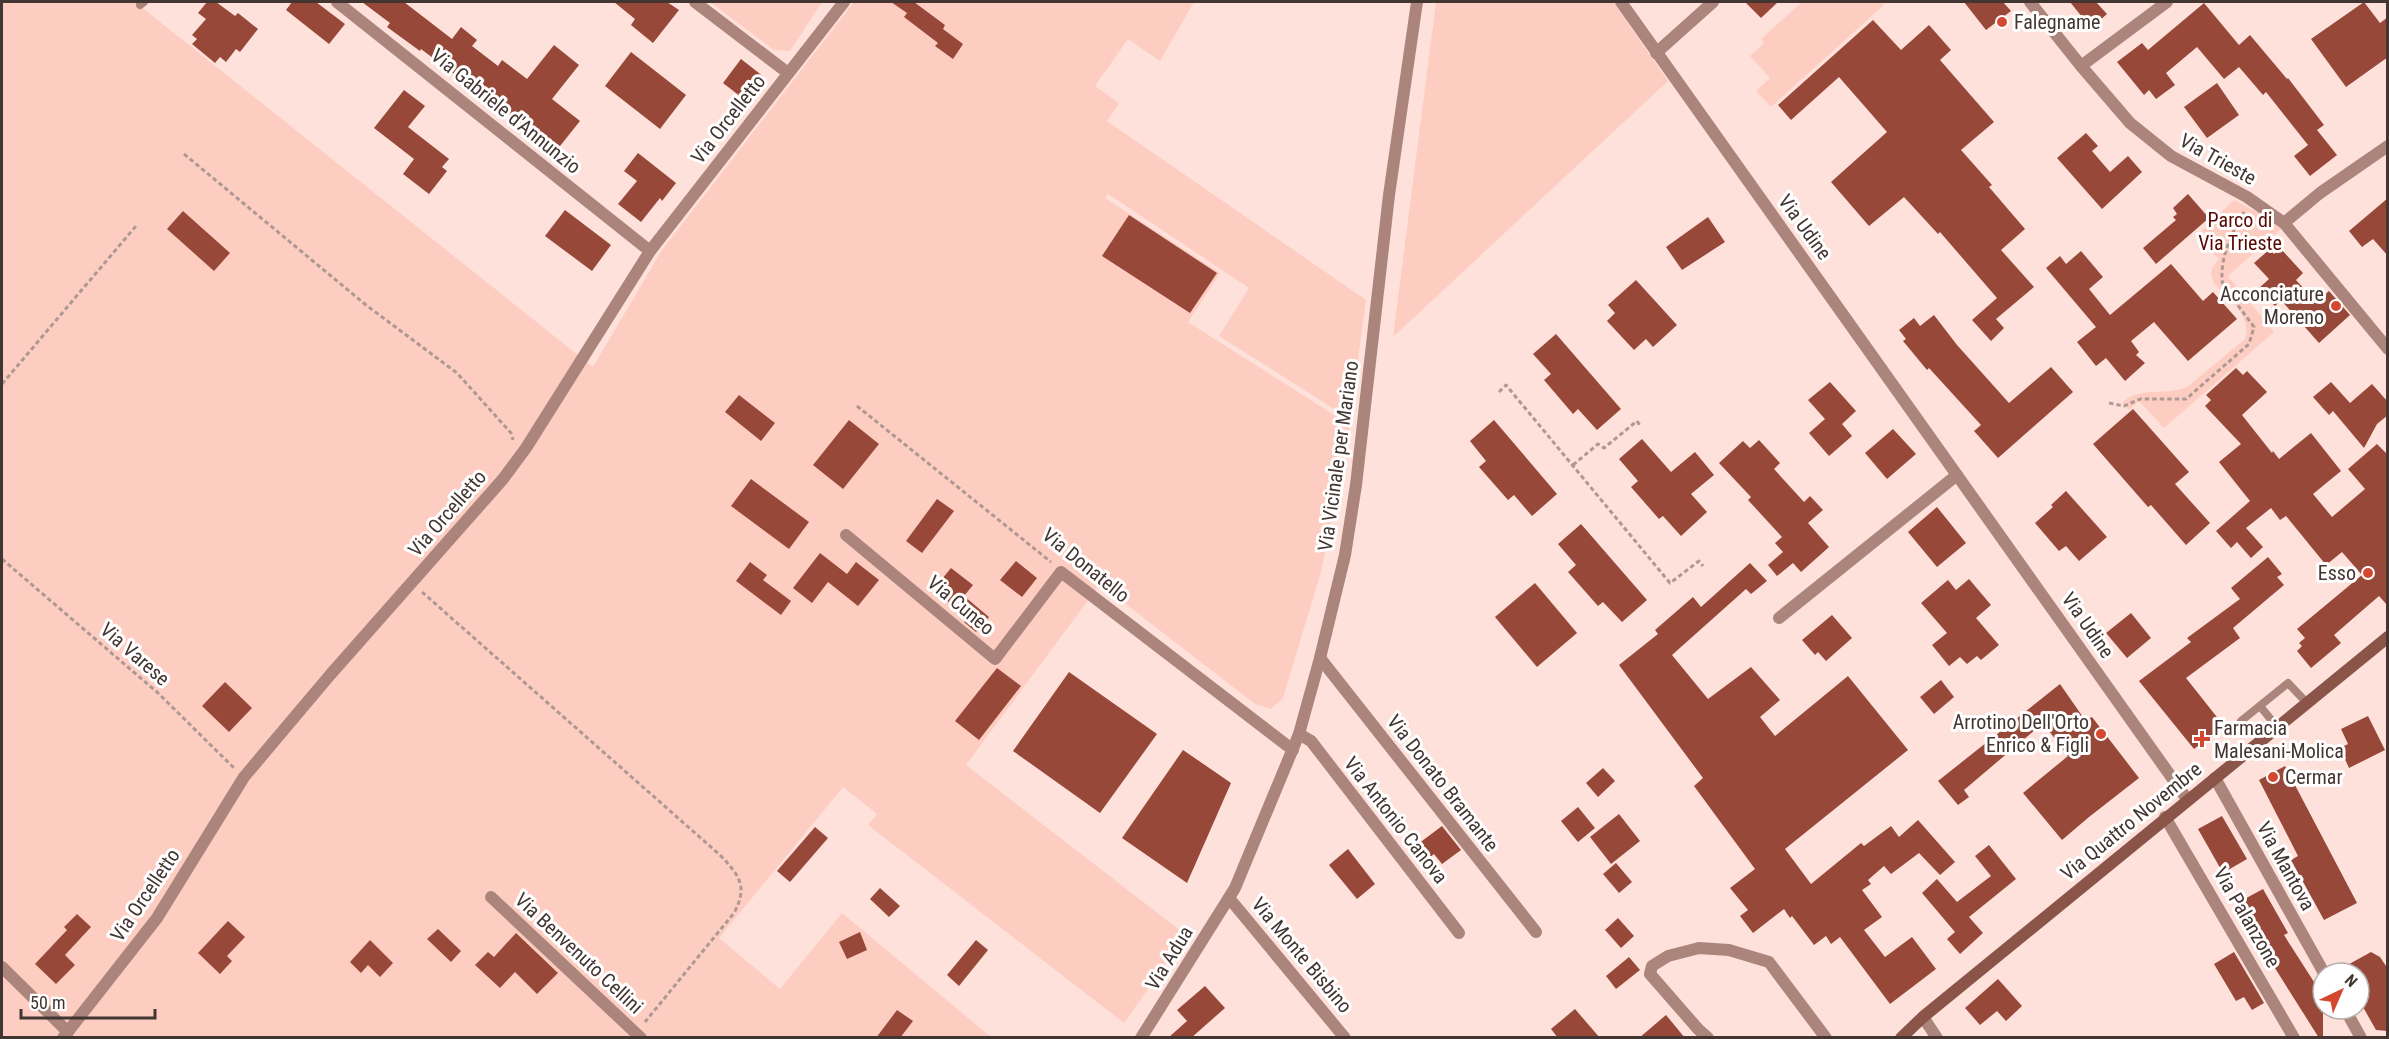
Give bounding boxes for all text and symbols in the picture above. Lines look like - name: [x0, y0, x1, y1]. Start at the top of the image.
- place label: Falegname: [2014, 10, 2100, 34]
- marker: Falegname: [1995, 15, 2009, 29]
- street label: Via Gabriele d'Annunzio: [426, 43, 586, 179]
- street label: Via Orcelletto: [686, 70, 770, 168]
- street label: Via Trieste: [2176, 128, 2260, 190]
- street label: Via Udine: [1773, 190, 1837, 264]
- park label: Parco di Via Trieste: [2198, 208, 2282, 255]
- place label: Acconciature Moreno: [2220, 282, 2324, 329]
- marker: Acconciature Moreno: [2329, 299, 2343, 313]
- street label: Via Vicinale per Mariano: [1313, 359, 1363, 553]
- street label: Via Orcelletto: [403, 465, 491, 561]
- street label: Via Donatello: [1038, 523, 1134, 607]
- place label: Esso: [2318, 561, 2356, 585]
- marker: Esso: [2361, 566, 2375, 580]
- street label: Via Cuneo: [923, 570, 999, 640]
- street label: Via Udine: [2057, 587, 2119, 663]
- street label: Via Varese: [95, 617, 175, 691]
- street label: Via Donato Bramante: [1382, 710, 1504, 856]
- place label: Arrotino Dell'Orto Enrico & Figli: [1953, 710, 2089, 757]
- place label: Farmacia Malesani-Molica: [2214, 716, 2344, 763]
- marker: Arrotino Dell'Orto Enrico & Figli: [2094, 727, 2108, 741]
- marker: Farmacia Malesani-Molica: [2195, 732, 2209, 746]
- street label: Via Antonio Canova: [1339, 752, 1453, 888]
- street label: Via Quattro Novembre: [2056, 757, 2206, 885]
- place label: Cermar: [2285, 765, 2343, 789]
- marker: Cermar: [2266, 770, 2280, 784]
- street label: Via Mantova: [2252, 817, 2320, 915]
- street label: Via Orcelletto: [105, 844, 185, 946]
- street label: Via Palanzone: [2209, 862, 2285, 972]
- street label: Via Benvenuto Cellini: [510, 888, 648, 1018]
- street label: Via Monte Bisbino: [1247, 892, 1357, 1018]
- street label: Via Adua: [1140, 922, 1198, 994]
- north arrow: [2311, 961, 2371, 1021]
- text: N: [2341, 970, 2361, 991]
- scale bar: [21, 982, 154, 1020]
- text: 50 m: [30, 992, 65, 1013]

